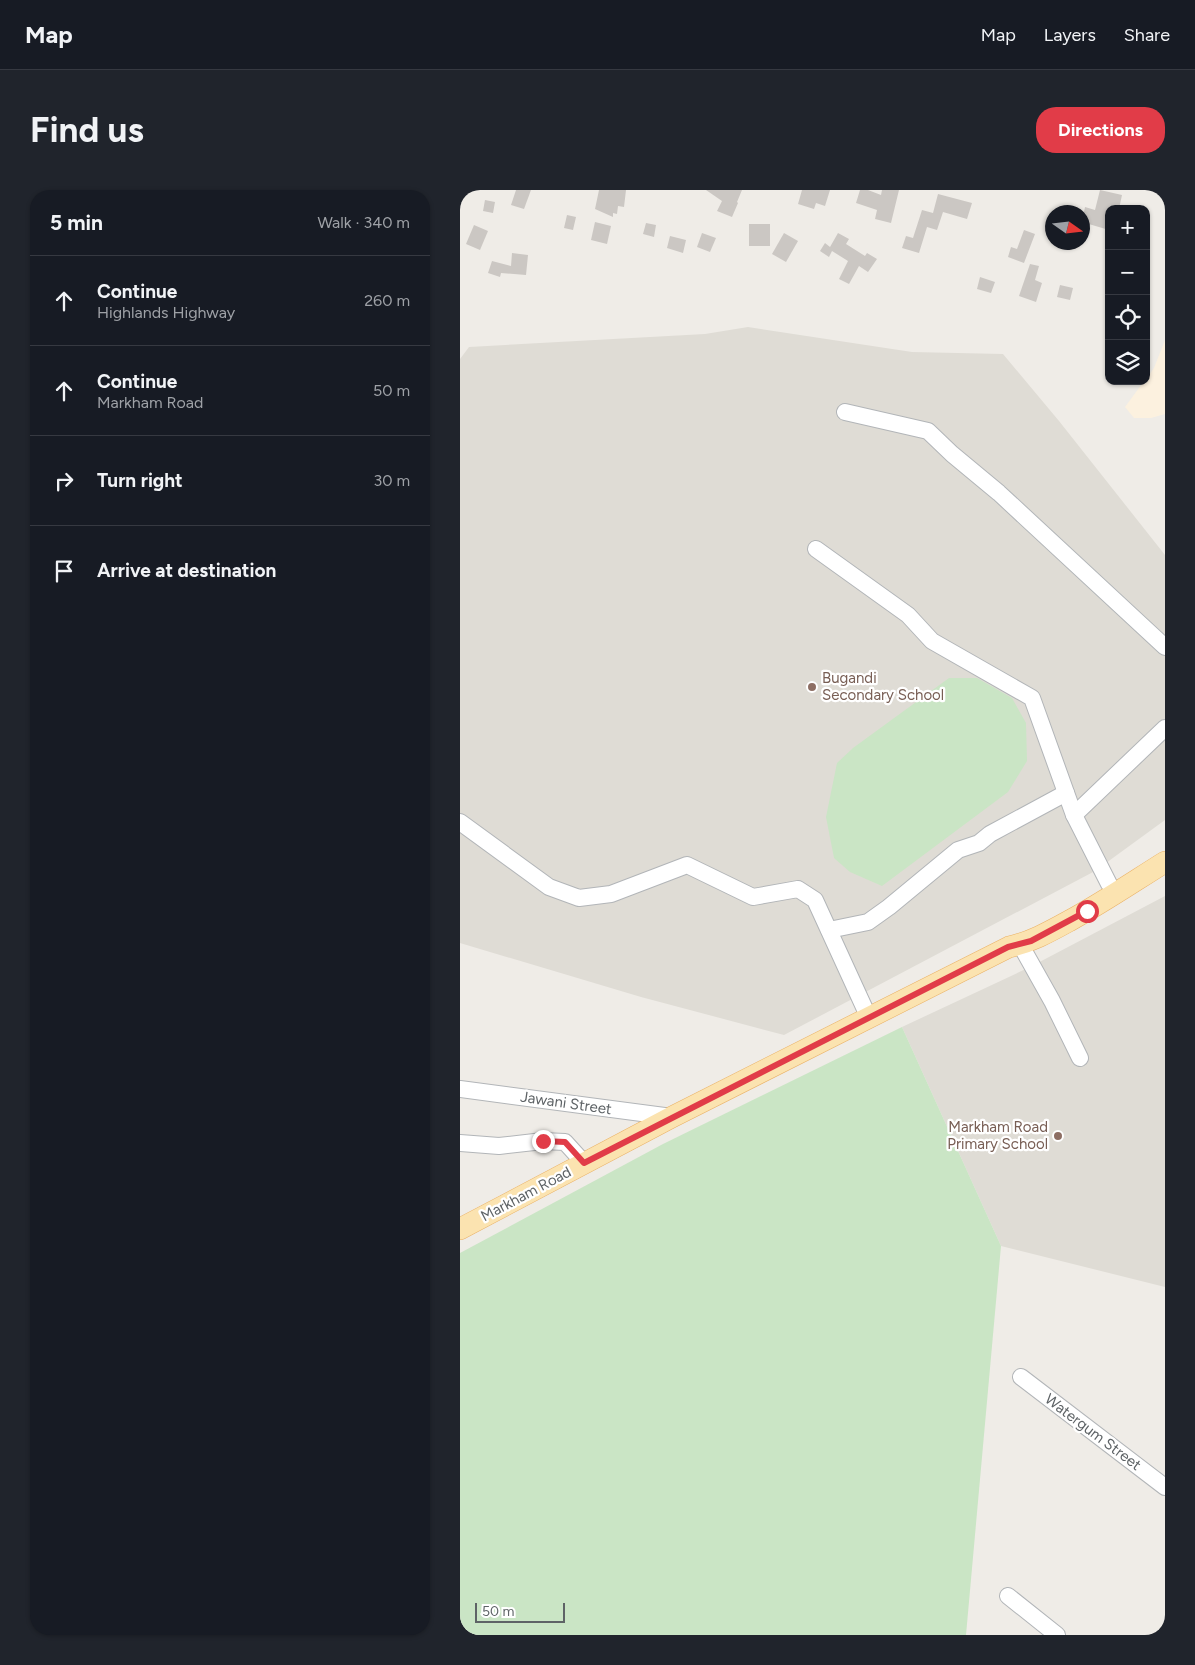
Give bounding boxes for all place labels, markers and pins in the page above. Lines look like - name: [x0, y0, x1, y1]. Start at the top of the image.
- place label: Bugandi Secondary School: [822, 669, 944, 704]
- marker: Bugandi Secondary School: [806, 681, 818, 693]
- place label: Markham Road Primary School: [947, 1118, 1048, 1153]
- marker: Markham Road Primary School: [1052, 1130, 1064, 1142]

